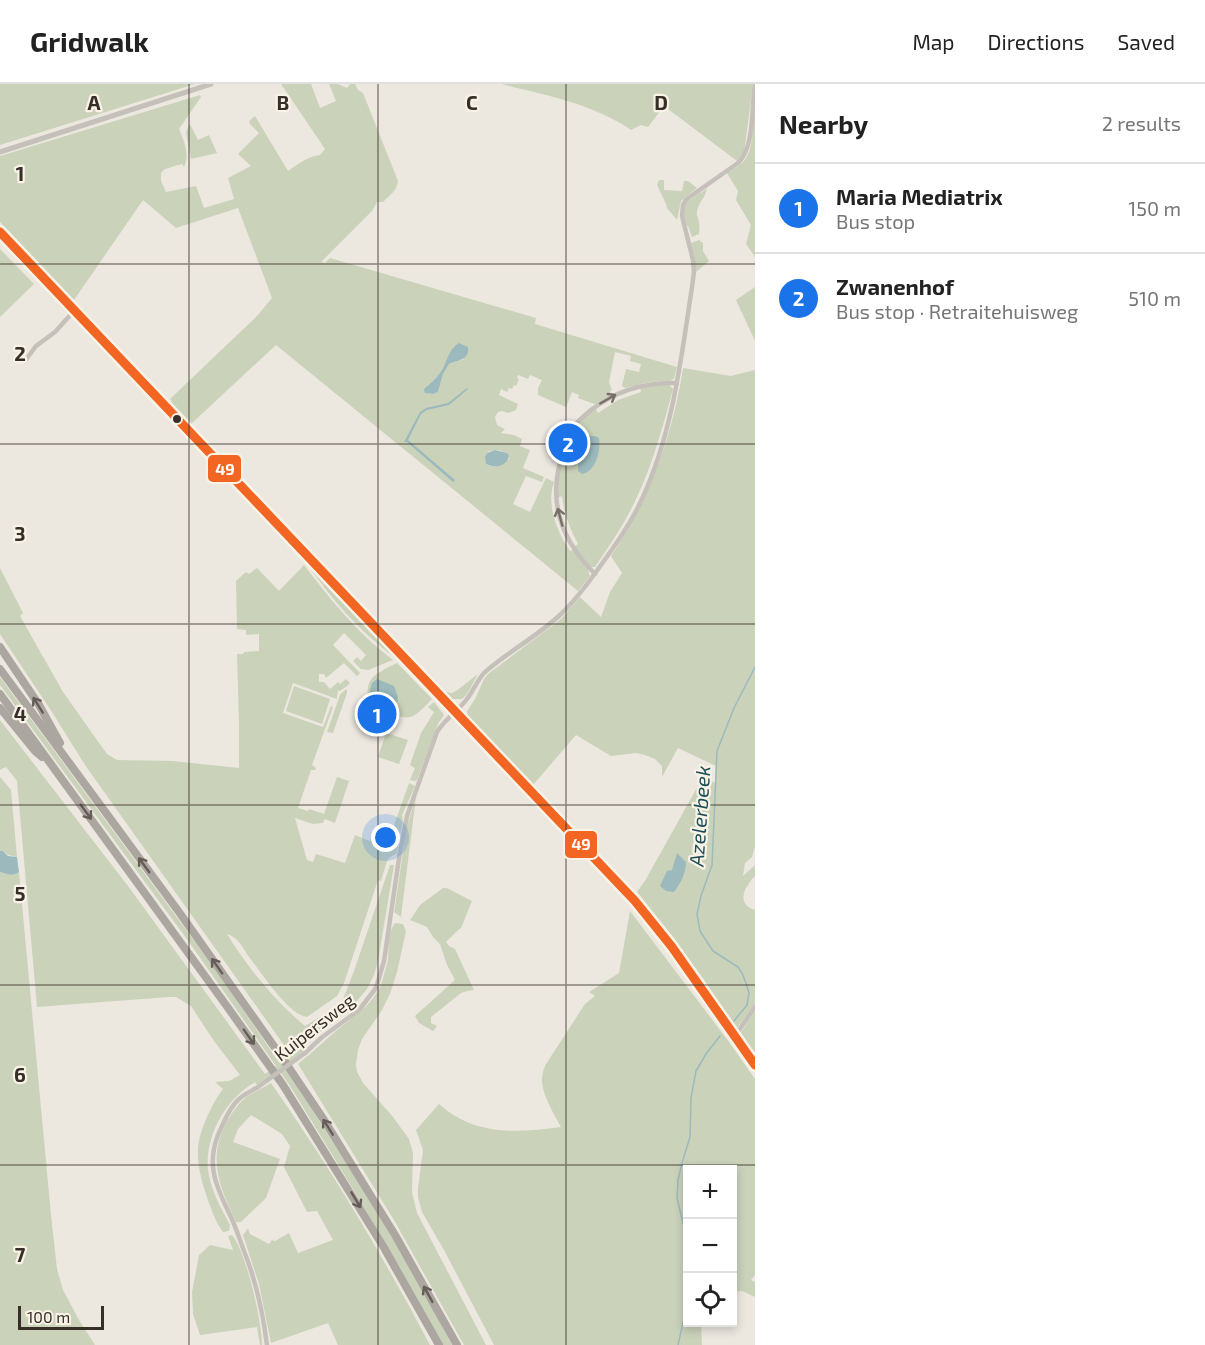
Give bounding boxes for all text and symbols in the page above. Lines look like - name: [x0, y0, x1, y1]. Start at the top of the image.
- text: Gridwalk: [30, 24, 149, 58]
- text: Map: [912, 29, 955, 54]
- text: Directions: [988, 29, 1084, 54]
- text: Saved: [1117, 29, 1175, 54]
- text: A: [87, 90, 101, 114]
- text: B: [277, 90, 289, 114]
- text: C: [466, 90, 478, 114]
- text: D: [654, 90, 668, 114]
- text: Nearby: [779, 108, 868, 139]
- text: 2 results: [1102, 111, 1181, 135]
- text: 1: [16, 161, 24, 185]
- text: Maria Mediatrix: [836, 183, 1003, 209]
- text: 1: [794, 196, 803, 220]
- text: 150 m: [1128, 196, 1181, 220]
- text: Bus stop: [836, 209, 915, 233]
- text: Zwanenhof: [836, 273, 954, 299]
- text: 2: [793, 286, 804, 310]
- text: 510 m: [1128, 286, 1181, 310]
- text: Bus stop · Retraitehuisweg: [836, 299, 1078, 323]
- text: 2: [14, 341, 26, 365]
- one-way arrow: [599, 393, 616, 405]
- unlabelled marker: [171, 413, 183, 425]
- pin: 2: [548, 420, 588, 466]
- line badge: 49: [207, 454, 242, 483]
- text: 49: [215, 459, 235, 478]
- one-way arrow: [553, 507, 565, 526]
- text: 3: [14, 521, 26, 545]
- pin: 1: [358, 692, 397, 736]
- one-way arrow: [32, 697, 44, 714]
- text: 4: [14, 701, 27, 725]
- water label: Azelerbeek: [683, 765, 714, 868]
- one-way arrow: [80, 803, 92, 819]
- your location: [371, 823, 400, 852]
- line badge: 49: [564, 830, 598, 859]
- text: 49: [571, 834, 591, 853]
- one-way arrow: [138, 857, 150, 873]
- text: 5: [14, 881, 26, 905]
- one-way arrow: [211, 959, 223, 975]
- street label: Kuipersweg: [269, 989, 359, 1065]
- one-way arrow: [243, 1029, 255, 1045]
- text: 6: [14, 1062, 26, 1086]
- one-way arrow: [322, 1119, 334, 1136]
- map controls: [683, 1165, 737, 1327]
- button: +: [683, 1165, 737, 1219]
- one-way arrow: [350, 1191, 362, 1208]
- button: −: [683, 1219, 737, 1273]
- text: 7: [15, 1242, 26, 1266]
- button: locate: [683, 1273, 737, 1327]
- one-way arrow: [422, 1286, 434, 1303]
- scale bar: [18, 1303, 104, 1330]
- text: 100 m: [27, 1307, 70, 1326]

